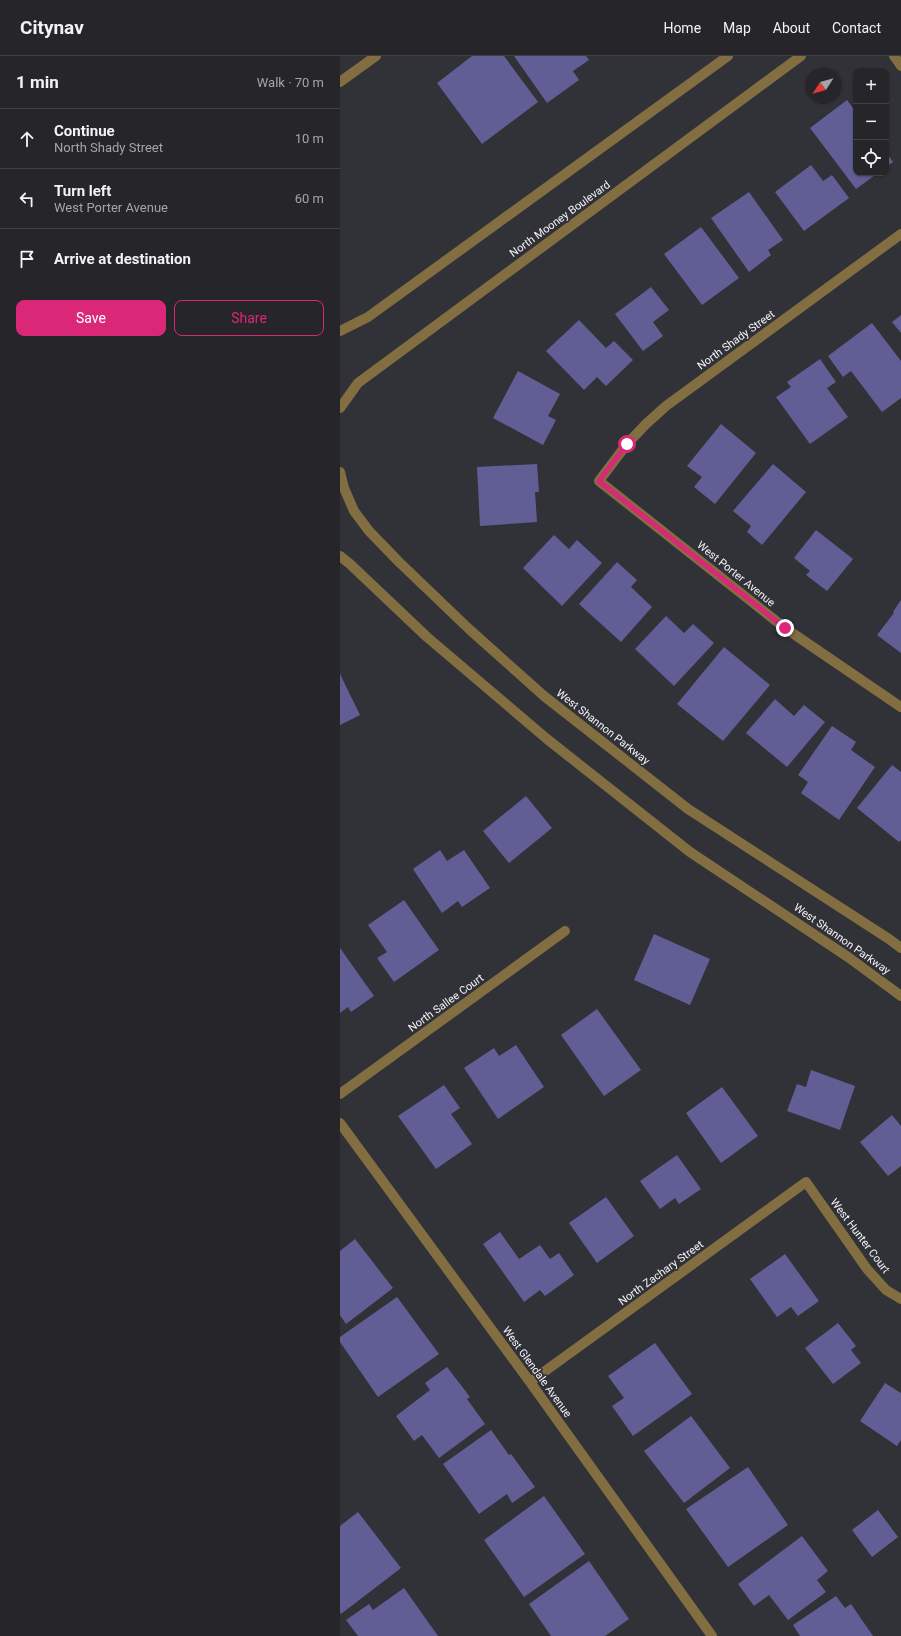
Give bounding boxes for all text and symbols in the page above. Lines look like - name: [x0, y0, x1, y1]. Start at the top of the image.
- text: Citynav: [20, 16, 84, 39]
- text: Home: [663, 20, 701, 36]
- text: Map: [723, 20, 751, 36]
- text: About: [773, 20, 810, 36]
- text: Contact: [832, 20, 881, 36]
- north arrow: [805, 68, 841, 104]
- map controls: [853, 68, 889, 176]
- button: +: [853, 68, 889, 104]
- text: 1 min: [16, 72, 59, 92]
- text: Walk · 70 m: [257, 75, 324, 90]
- button: −: [853, 104, 889, 140]
- text: Continue: [54, 122, 115, 140]
- icon: ahead: [16, 128, 38, 150]
- text: 10 m: [295, 131, 324, 146]
- text: North Shady Street: [54, 140, 163, 155]
- button: locate: [853, 140, 889, 176]
- street label: North Mooney Boulevard: [507, 178, 613, 260]
- text: Turn left: [54, 182, 111, 200]
- icon: left: [16, 188, 38, 210]
- text: 60 m: [295, 191, 324, 206]
- text: West Porter Avenue: [54, 200, 168, 215]
- icon: arrive: [16, 248, 38, 270]
- text: Arrive at destination: [54, 250, 191, 268]
- button: Save: [16, 300, 166, 336]
- button: Share: [174, 300, 324, 336]
- street label: North Shady Street: [695, 307, 777, 372]
- route start: [618, 435, 636, 453]
- street label: West Porter Avenue: [694, 539, 778, 609]
- route end: [776, 619, 794, 637]
- street label: West Shannon Parkway: [554, 687, 653, 768]
- street label: West Shannon Parkway: [791, 901, 893, 978]
- street label: North Sallee Court: [406, 971, 486, 1035]
- street label: West Hunter Court: [828, 1196, 893, 1276]
- street label: North Zachary Street: [616, 1238, 706, 1308]
- street label: West Glendale Avenue: [500, 1324, 574, 1420]

